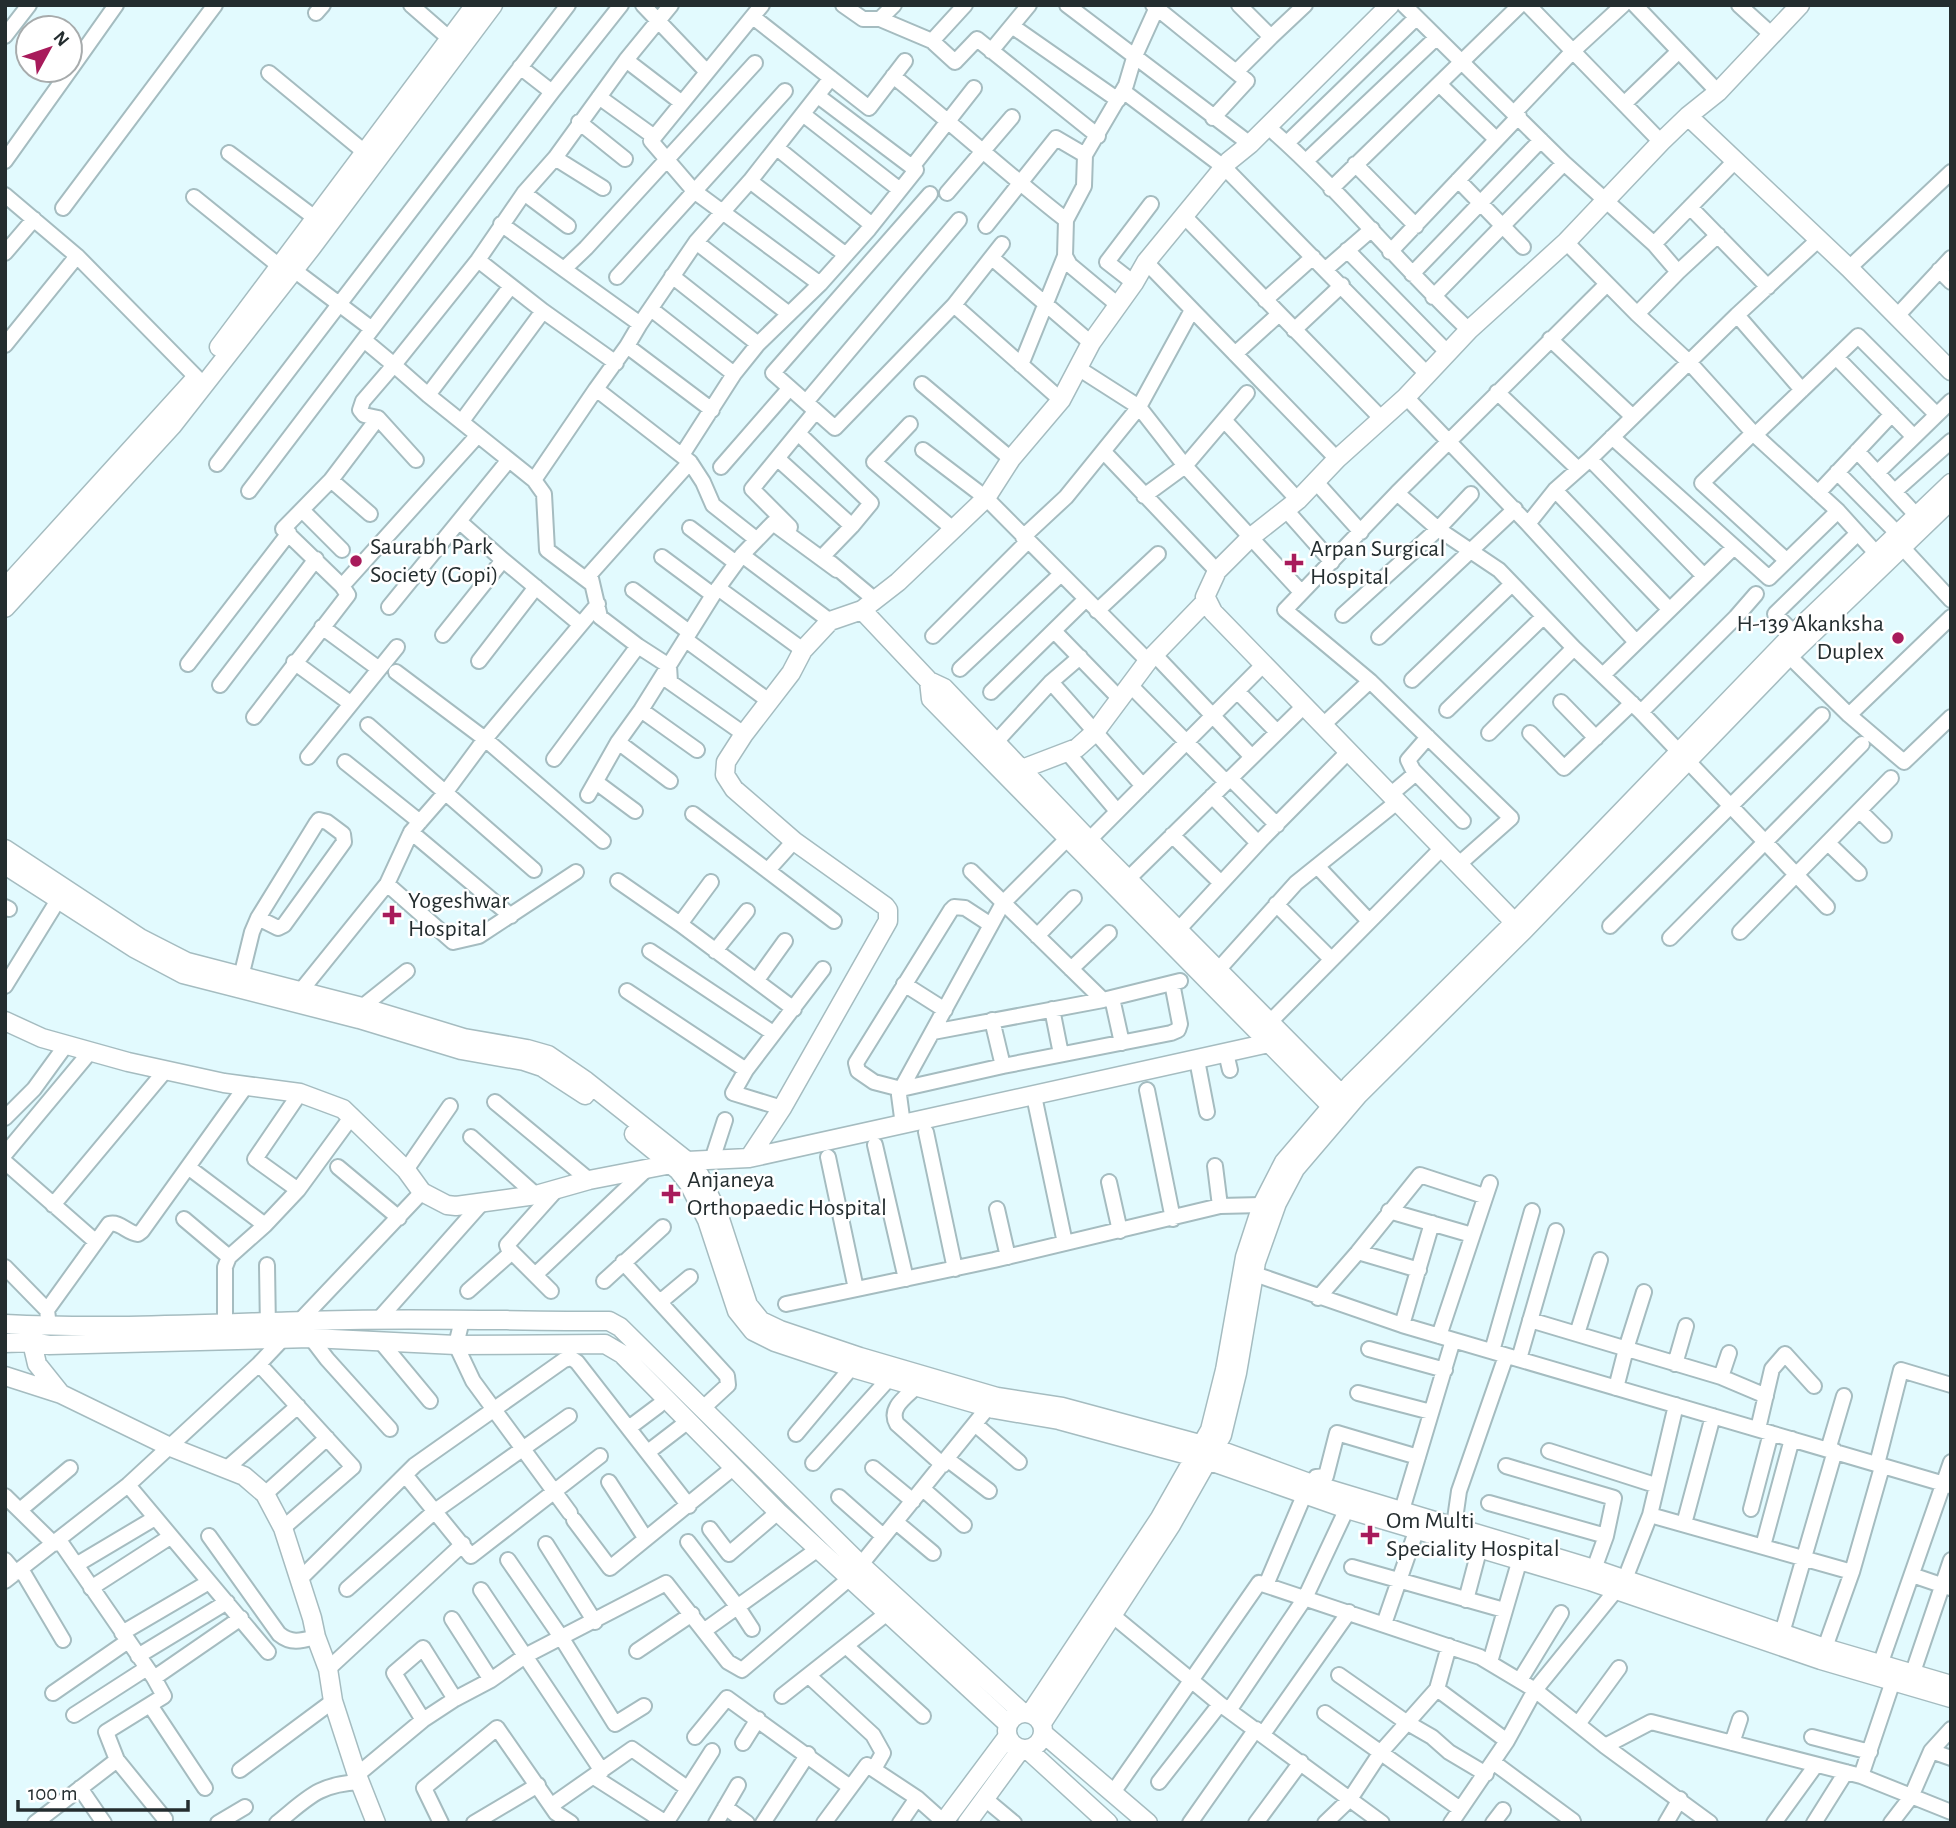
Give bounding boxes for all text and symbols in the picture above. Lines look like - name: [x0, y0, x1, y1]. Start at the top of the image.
- north arrow: [14, 14, 84, 84]
- text: N: [49, 28, 72, 50]
- place label: Saurabh Park Society (Gopi): [370, 535, 499, 587]
- place label: Arpan Surgical Hospital: [1310, 537, 1445, 589]
- marker: Saurabh Park Society (Gopi): [348, 553, 364, 569]
- marker: Arpan Surgical Hospital: [1284, 553, 1304, 573]
- place label: H-139 Akanksha Duplex: [1737, 612, 1885, 664]
- marker: H-139 Akanksha Duplex: [1890, 630, 1906, 646]
- place label: Yogeshwar Hospital: [408, 889, 509, 941]
- marker: Yogeshwar Hospital: [382, 905, 402, 925]
- place label: Anjaneya Orthopaedic Hospital: [687, 1168, 887, 1220]
- marker: Anjaneya Orthopaedic Hospital: [661, 1184, 681, 1204]
- place label: Om Multi Speciality Hospital: [1386, 1509, 1560, 1561]
- marker: Om Multi Speciality Hospital: [1360, 1525, 1380, 1545]
- scale bar: [18, 1769, 187, 1813]
- text: 100 m: [28, 1783, 78, 1804]

